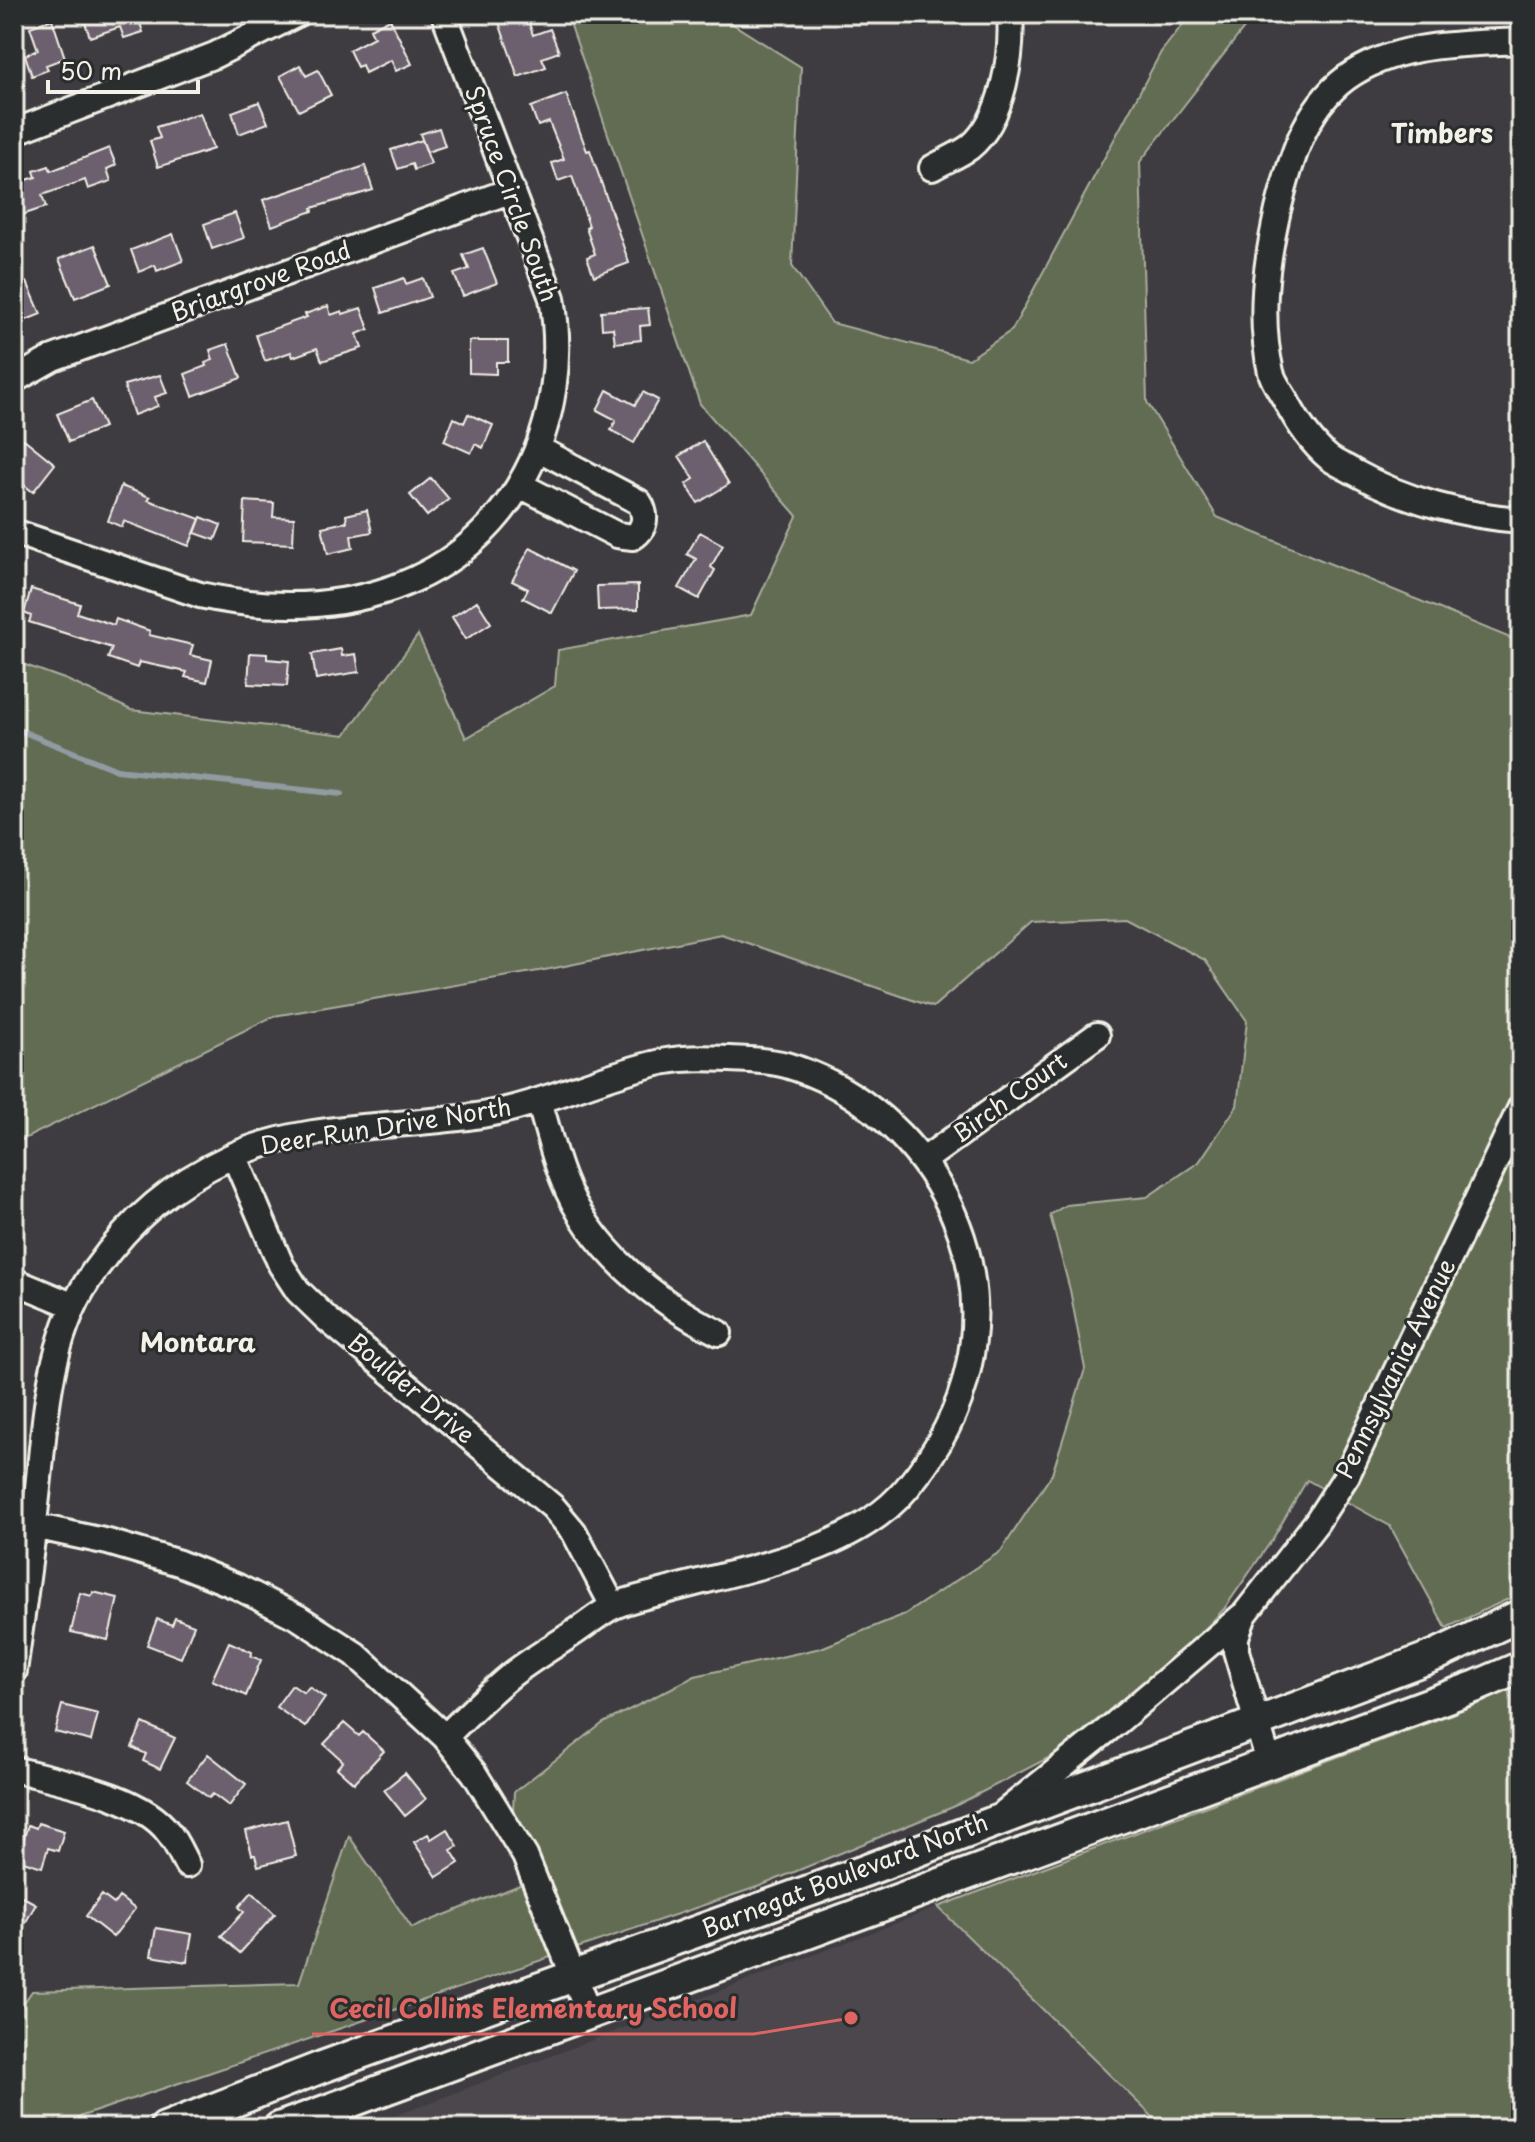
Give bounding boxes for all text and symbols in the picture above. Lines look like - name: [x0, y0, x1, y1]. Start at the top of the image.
- scale bar: [48, 44, 198, 94]
- text: 50 m: [60, 52, 122, 88]
- street label: Spruce Circle South: [457, 80, 569, 306]
- district label: Timbers: [1391, 113, 1493, 152]
- street label: Briargrove Road: [165, 231, 355, 329]
- street label: Birch Court: [944, 1042, 1074, 1151]
- street label: Deer Run Drive North: [258, 1087, 514, 1163]
- street label: Pennsylvania Avenue: [1325, 1252, 1463, 1484]
- district label: Montara: [140, 1322, 256, 1361]
- street label: Boulder Drive: [341, 1324, 484, 1451]
- street label: Barnegat Boulevard North: [696, 1803, 993, 1945]
- callout: Cecil Collins Elementary School: [312, 1984, 754, 2034]
- text: Cecil Collins Elementary School: [329, 1988, 737, 2027]

